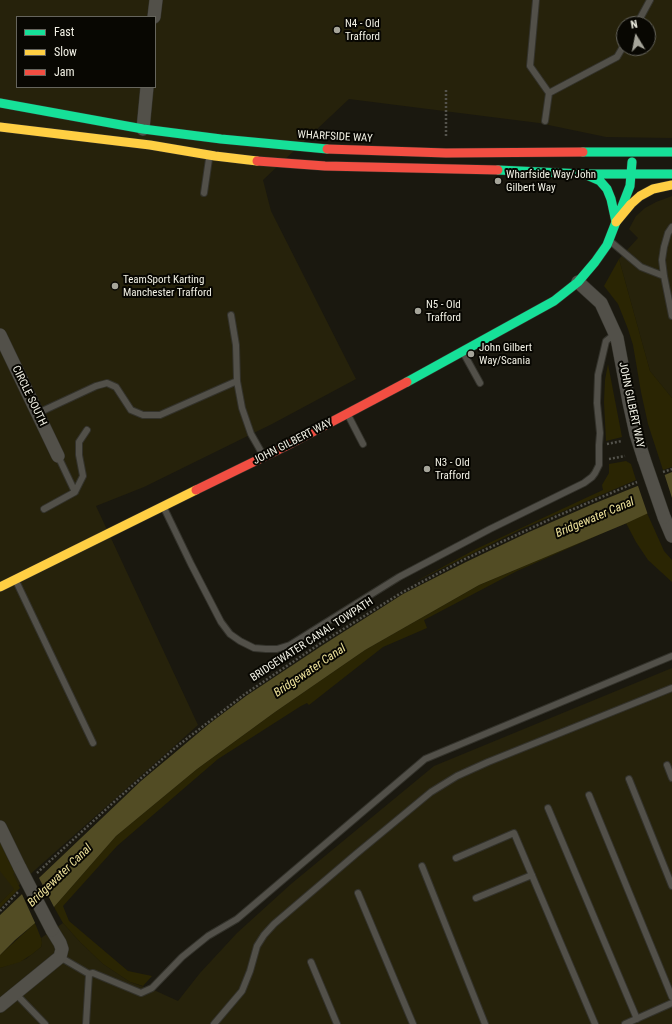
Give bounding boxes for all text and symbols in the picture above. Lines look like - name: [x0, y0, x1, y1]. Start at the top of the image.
- legend: [16, 16, 156, 88]
- north arrow: [616, 16, 656, 56]
- place label: N4 - Old Trafford: [345, 17, 380, 43]
- text: N: [630, 18, 638, 32]
- text: Fast: [54, 25, 74, 39]
- marker: N4 - Old Trafford: [332, 25, 342, 35]
- text: Slow: [54, 45, 77, 59]
- text: Jam: [54, 65, 75, 79]
- street label: WHARFSIDE WAY: [297, 128, 373, 146]
- place label: Wharfside Way/John Gilbert Way: [506, 168, 596, 194]
- marker: Wharfside Way/John Gilbert Way: [493, 176, 503, 186]
- place label: TeamSport Karting Manchester Trafford: [123, 273, 212, 299]
- marker: TeamSport Karting Manchester Trafford: [110, 281, 120, 291]
- place label: N5 - Old Trafford: [426, 298, 461, 324]
- marker: N5 - Old Trafford: [413, 306, 423, 316]
- place label: John Gilbert Way/Scania: [479, 341, 532, 367]
- marker: John Gilbert Way/Scania: [466, 349, 476, 359]
- street label: JOHN GILBERT WAY: [615, 361, 647, 449]
- street label: CIRCLE SOUTH: [9, 364, 49, 428]
- street label: JOHN GILBERT WAY: [251, 416, 335, 468]
- place label: N3 - Old Trafford: [435, 456, 470, 482]
- marker: N3 - Old Trafford: [422, 464, 432, 474]
- water label: Bridgewater Canal: [554, 495, 636, 541]
- street label: BRIDGEWATER CANAL TOWPATH: [248, 595, 376, 685]
- water label: Bridgewater Canal: [271, 642, 349, 700]
- water label: Bridgewater Canal: [25, 842, 95, 910]

